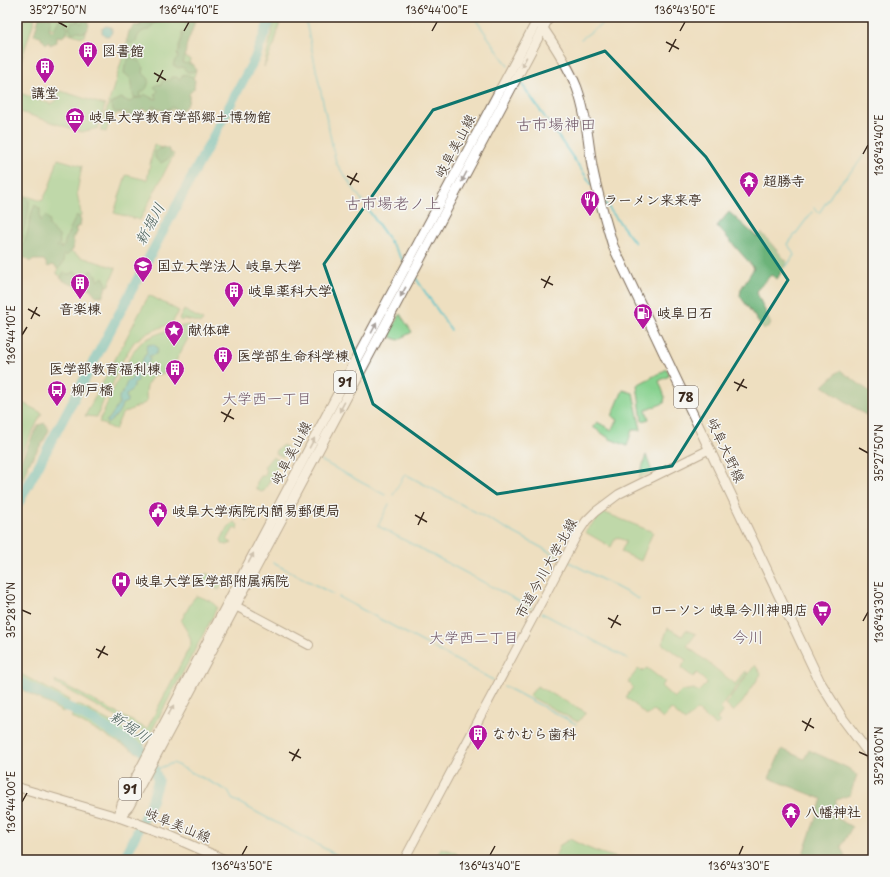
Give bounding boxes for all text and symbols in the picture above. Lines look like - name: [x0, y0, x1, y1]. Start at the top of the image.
- text: 35°27'50"N: [29, 2, 87, 17]
- text: 136°44'10"E: [159, 2, 219, 17]
- text: 136°44'00"E: [406, 2, 468, 17]
- text: 136°43'50"E: [654, 2, 716, 17]
- building icon: 図書館: [77, 40, 99, 68]
- place label: 図書館: [102, 40, 144, 61]
- building icon: 講堂: [34, 56, 56, 84]
- one-way arrow: [521, 56, 528, 68]
- place label: 講堂: [31, 82, 59, 103]
- museum icon: 岐阜大学教育学部郷土博物館: [64, 106, 86, 134]
- place label: 岐阜大学教育学部郷土博物館: [89, 106, 271, 127]
- street label: 岐阜美山線: [429, 110, 480, 182]
- district label: 古市場神田: [516, 111, 596, 135]
- text: 136°43'40"E: [871, 114, 886, 176]
- temple icon: 超勝寺: [738, 170, 760, 198]
- place label: 超勝寺: [763, 170, 805, 191]
- one-way arrow: [460, 171, 467, 183]
- restaurant icon: ラーメン来来亭: [579, 189, 601, 217]
- place label: ラーメン来来亭: [604, 189, 702, 210]
- district label: 古市場老ノ上: [345, 190, 441, 214]
- water label: 新堀川: [128, 198, 169, 249]
- school or university icon: 国立大学法人 岐阜大学: [132, 255, 154, 283]
- place label: 国立大学法人 岐阜大学: [157, 255, 302, 276]
- building icon: 音楽棟: [69, 272, 91, 300]
- building icon: 岐阜薬科大学: [223, 280, 245, 308]
- place label: 岐阜薬科大学: [248, 280, 332, 301]
- one-way arrow: [399, 286, 406, 298]
- place label: 音楽棟: [59, 298, 102, 319]
- fuel station icon: 岐阜日石: [632, 302, 654, 330]
- place label: 岐阜日石: [657, 302, 713, 323]
- text: 136°44'10"E: [3, 305, 18, 365]
- place icon: 献体碑: [163, 319, 185, 347]
- place label: 献体碑: [188, 319, 230, 340]
- one-way arrow: [370, 322, 377, 334]
- building icon: 医学部生命科学棟: [212, 345, 234, 373]
- place label: 医学部生命科学棟: [237, 345, 350, 366]
- place label: 医学部教育福利棟: [49, 358, 162, 379]
- building icon: 医学部教育福利棟: [164, 358, 186, 386]
- road number: 91: [334, 371, 356, 393]
- bus stop icon: 柳戸橋: [46, 379, 68, 407]
- place label: 柳戸橋: [71, 379, 113, 400]
- district label: 大学西一丁目: [222, 386, 312, 409]
- road number: 78: [674, 386, 698, 408]
- one-way arrow: [339, 401, 345, 413]
- street label: 岐阜大野線: [702, 414, 751, 486]
- street label: 岐阜美山線: [265, 417, 316, 489]
- text: 35°27'50"N: [871, 424, 886, 482]
- one-way arrow: [309, 437, 315, 448]
- public building icon: 岐阜大学病院内簡易郵便局: [147, 500, 169, 528]
- place label: 岐阜大学病院内簡易郵便局: [172, 500, 340, 521]
- street label: 市道今川大学北線: [509, 514, 582, 622]
- one-way arrow: [248, 552, 255, 563]
- hospital icon: 岐阜大学医学部附属病院: [110, 570, 132, 598]
- place label: 岐阜大学医学部附属病院: [135, 570, 289, 591]
- text: 136°43'30"E: [871, 581, 886, 643]
- text: 35°28'10"N: [3, 582, 18, 638]
- place label: ローソン 岐阜今川神明店: [650, 599, 808, 620]
- supermarket icon: ローソン 岐阜今川神明店: [811, 599, 833, 627]
- district label: 今川: [732, 624, 764, 648]
- district label: 大学西二丁目: [429, 625, 519, 648]
- water label: 新堀川: [106, 704, 156, 748]
- one-way arrow: [168, 704, 174, 716]
- building icon: なかむら歯科: [467, 723, 489, 751]
- place label: なかむら歯科: [492, 723, 577, 744]
- text: 35°28'00"N: [871, 726, 886, 786]
- text: 136°44'00"E: [3, 771, 18, 833]
- road number: 91: [119, 778, 141, 800]
- temple icon: 八幡神社: [780, 801, 802, 829]
- place label: 八幡神社: [805, 801, 861, 822]
- street label: 岐阜美山線: [142, 802, 215, 847]
- text: 136°43'50"E: [211, 858, 273, 873]
- text: 136°43'40"E: [459, 858, 521, 873]
- text: 136°43'30"E: [708, 858, 770, 873]

